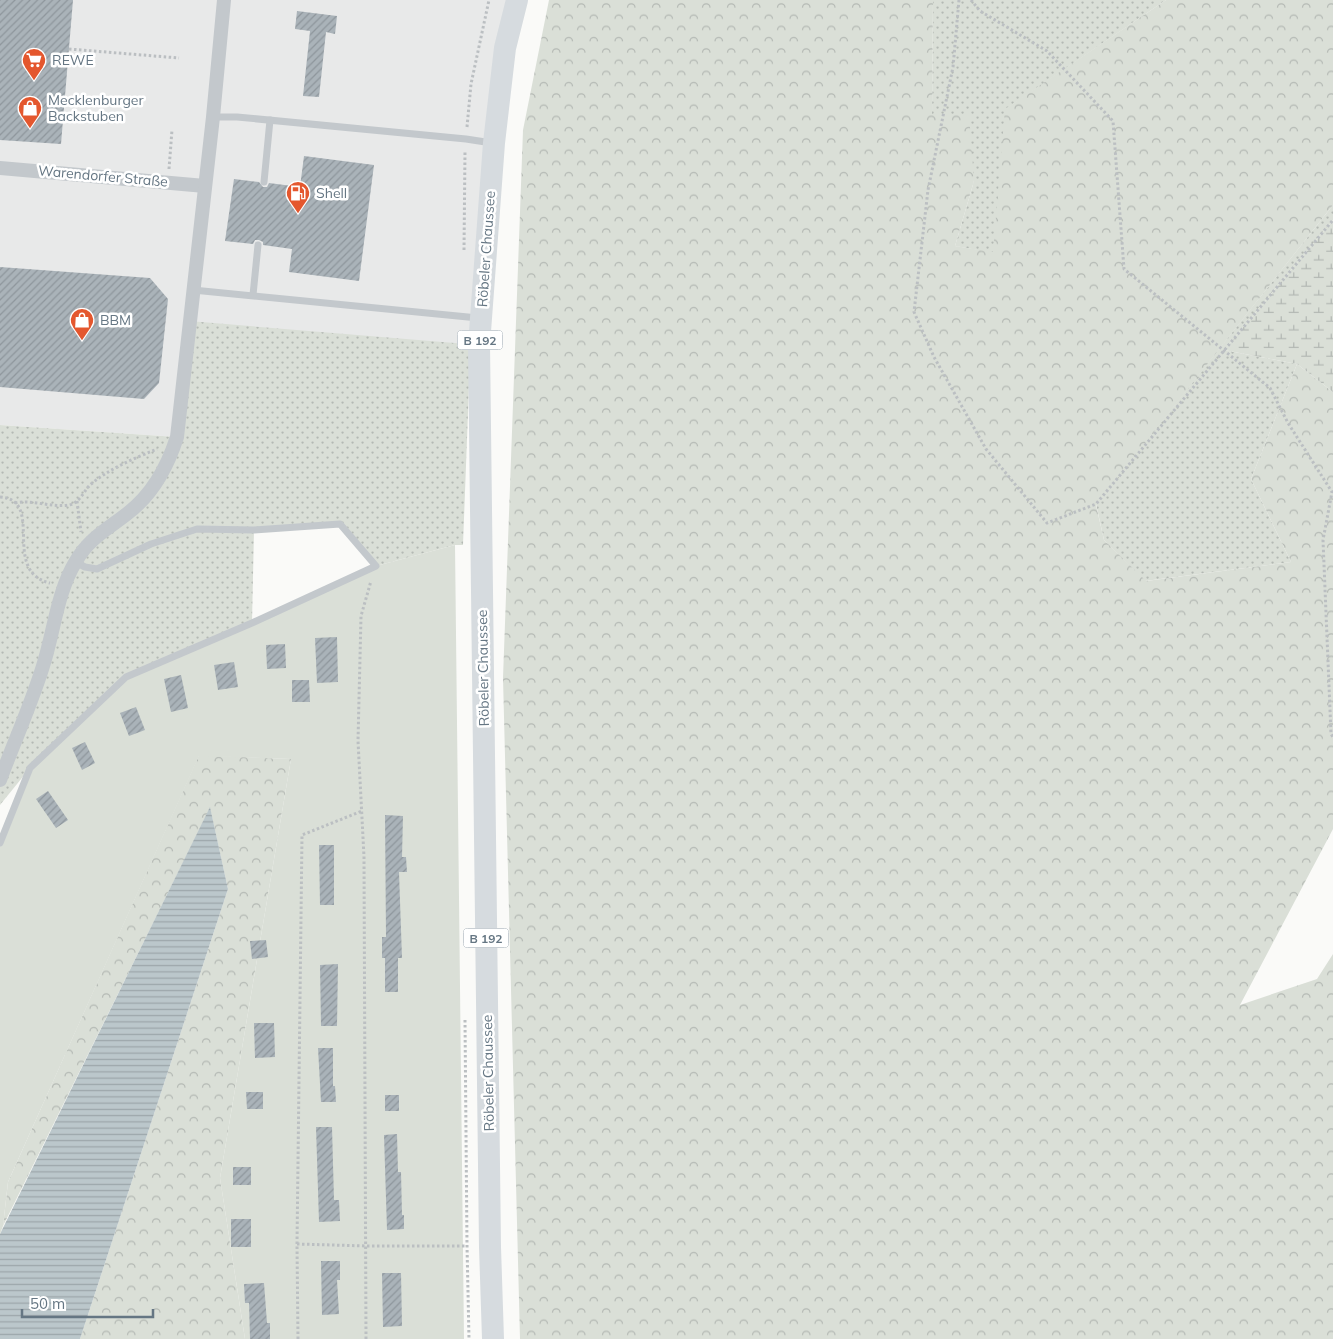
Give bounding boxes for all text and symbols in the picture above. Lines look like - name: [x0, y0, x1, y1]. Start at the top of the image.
- supermarket icon: REWE: [21, 47, 47, 81]
- place label: REWE: [52, 51, 94, 69]
- place label: Mecklenburger Backstuben: [48, 91, 144, 125]
- shop icon: Mecklenburger Backstuben: [17, 95, 43, 129]
- street label: Warendorfer Straße: [37, 161, 169, 191]
- fuel station icon: Shell: [285, 180, 311, 214]
- place label: Shell: [316, 184, 347, 202]
- street label: Röbeler Chaussee: [473, 190, 499, 308]
- shop icon: BBM: [69, 307, 95, 341]
- place label: BBM: [100, 311, 131, 329]
- road number: B 192: [458, 330, 502, 350]
- street label: Röbeler Chaussee: [473, 610, 493, 726]
- road number: B 192: [464, 928, 508, 948]
- street label: Röbeler Chaussee: [478, 1015, 498, 1131]
- scale bar: [22, 1286, 154, 1318]
- text: 50 m: [30, 1294, 65, 1313]

